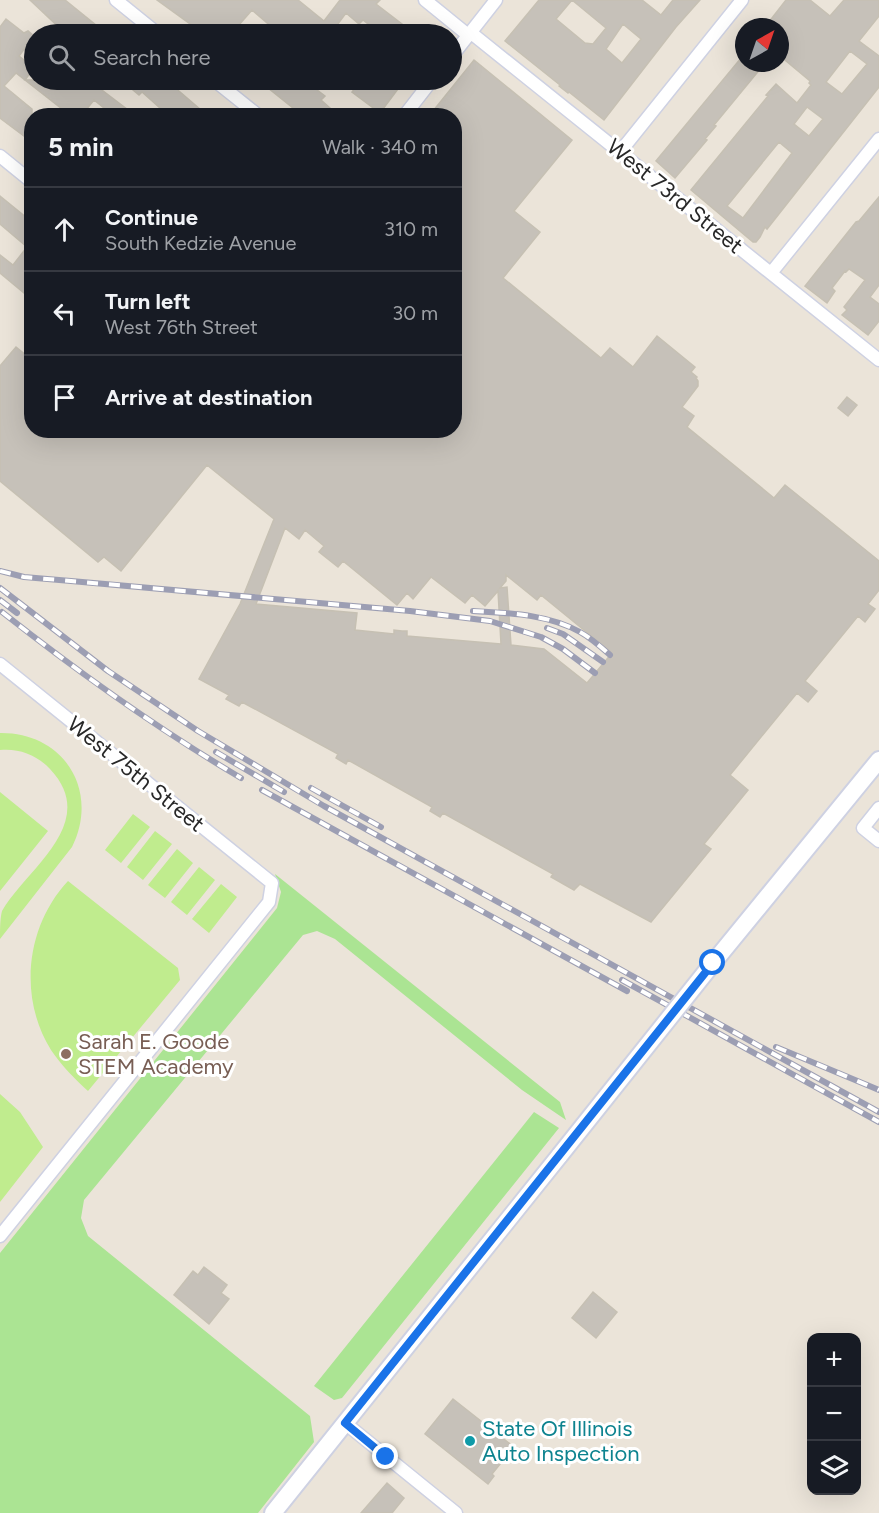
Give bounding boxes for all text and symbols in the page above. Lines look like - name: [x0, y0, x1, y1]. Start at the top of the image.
- north arrow: [735, 18, 789, 72]
- search box: [24, 24, 462, 90]
- icon: search: [45, 41, 78, 74]
- text: Search here: [93, 44, 211, 71]
- text: 5 min: [48, 131, 114, 163]
- street label: West 73rd Street: [601, 133, 749, 259]
- text: Walk · 340 m: [322, 135, 438, 159]
- text: Continue: [105, 204, 198, 231]
- icon: ahead: [48, 213, 81, 246]
- text: 310 m: [384, 217, 438, 241]
- text: South Kedzie Avenue: [105, 231, 296, 255]
- text: Turn left: [105, 288, 191, 315]
- icon: left: [48, 297, 81, 330]
- text: 30 m: [392, 301, 438, 325]
- text: West 76th Street: [105, 315, 258, 339]
- icon: arrive: [48, 381, 81, 414]
- text: Arrive at destination: [105, 384, 313, 411]
- street label: West 75th Street: [62, 711, 210, 837]
- route start: [699, 949, 725, 975]
- place label: Sarah E. Goode STEM Academy: [78, 1028, 234, 1080]
- marker: Sarah E. Goode STEM Academy: [59, 1047, 73, 1061]
- map controls: [807, 1333, 861, 1495]
- button: +: [807, 1333, 861, 1387]
- button: −: [807, 1387, 861, 1441]
- place label: State Of Illinois Auto Inspection: [482, 1415, 640, 1467]
- marker: State Of Illinois Auto Inspection: [463, 1434, 477, 1448]
- button: layers: [807, 1441, 861, 1495]
- route end: [372, 1443, 398, 1469]

